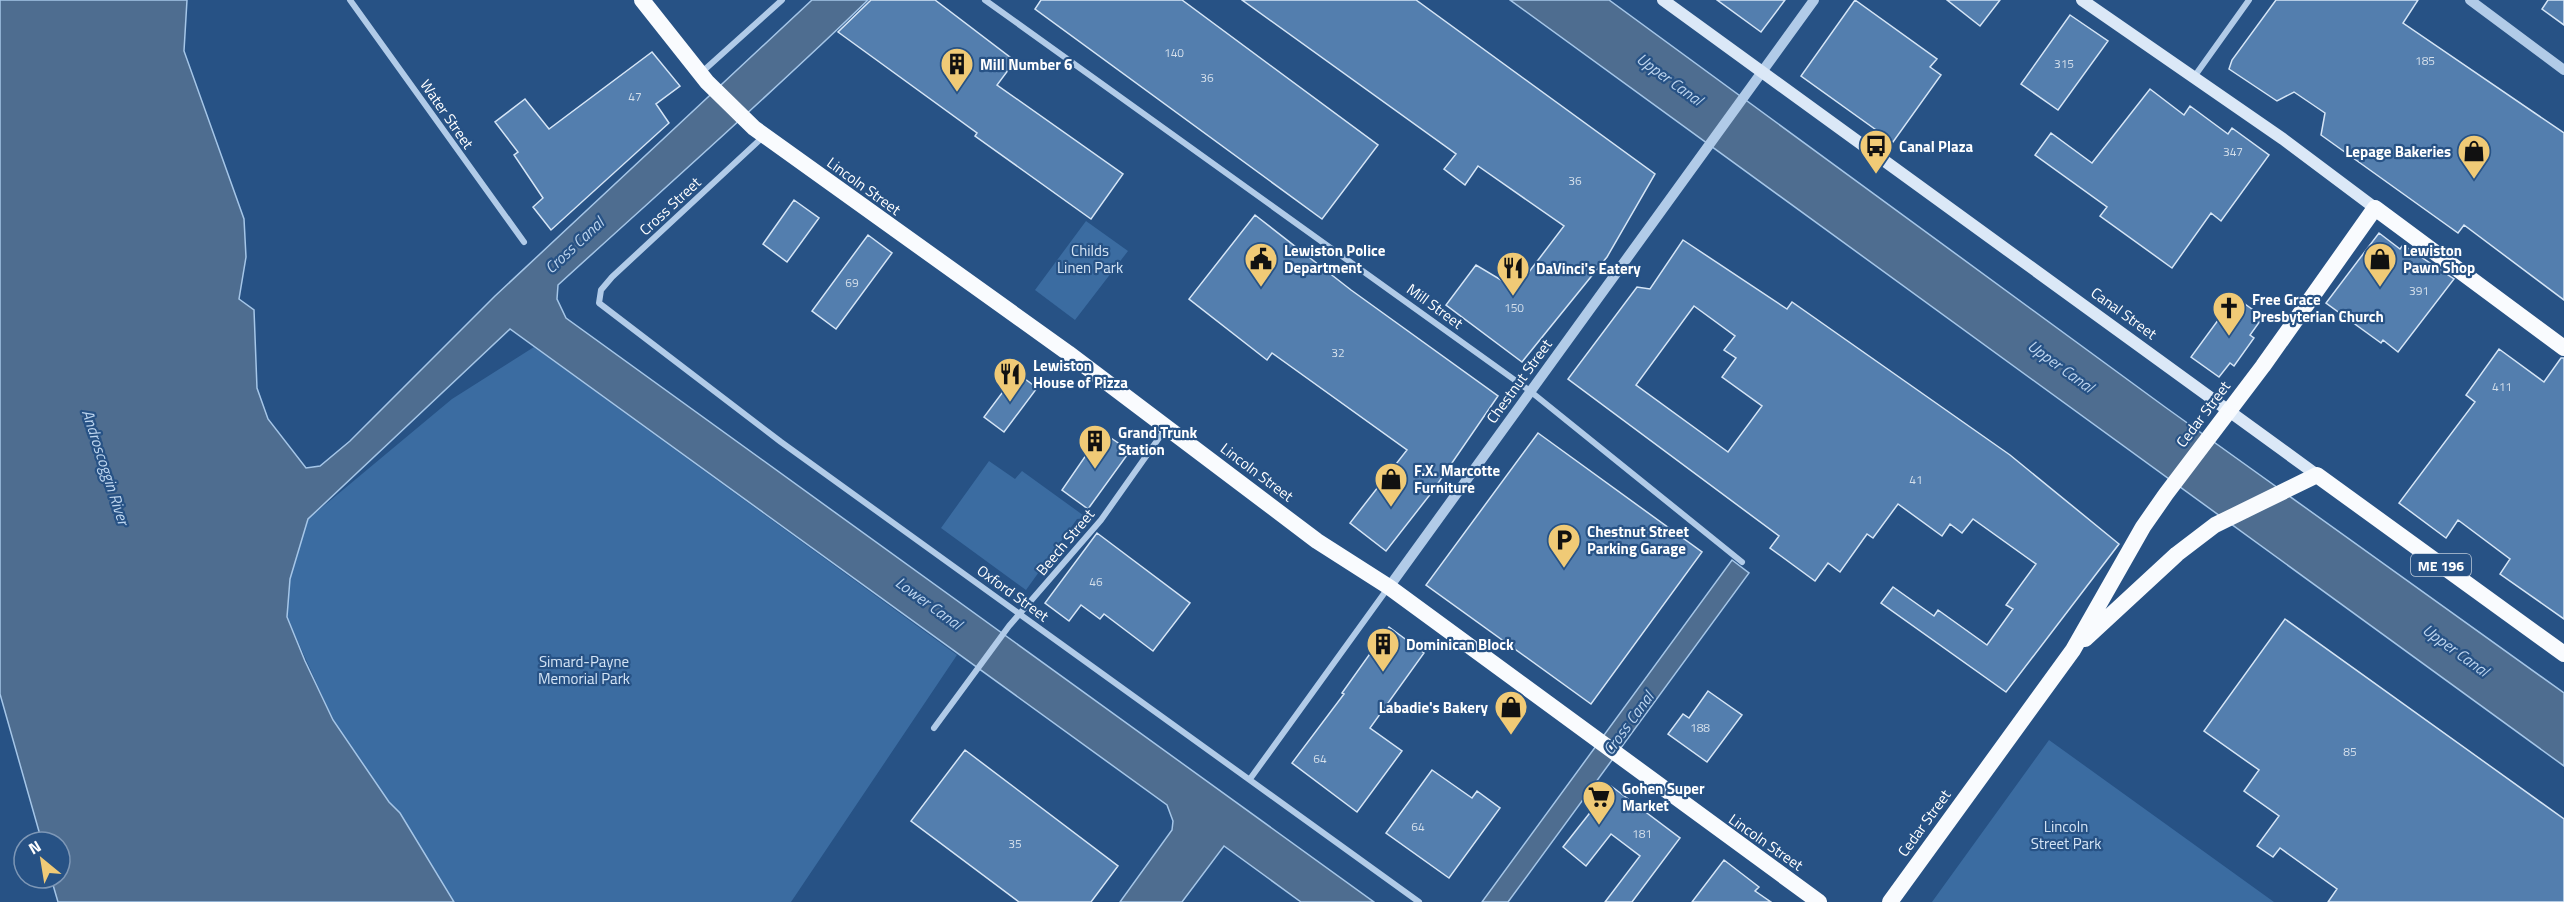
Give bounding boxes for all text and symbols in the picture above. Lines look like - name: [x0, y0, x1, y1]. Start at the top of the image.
- house number: 140: [1164, 43, 1184, 62]
- building icon: Mill Number 6: [939, 46, 975, 93]
- water label: Upper Canal: [1632, 47, 1709, 112]
- house number: 185: [2415, 51, 2435, 70]
- place label: Mill Number 6: [980, 53, 1073, 76]
- house number: 315: [2054, 54, 2074, 73]
- house number: 36: [1200, 68, 1214, 87]
- street label: Water Street: [414, 74, 480, 154]
- house number: 47: [628, 87, 642, 106]
- bus stop icon: Canal Plaza: [1858, 128, 1894, 175]
- shop icon: Lepage Bakeries: [2456, 133, 2492, 180]
- place label: Canal Plaza: [1899, 135, 1973, 158]
- place label: Lepage Bakeries: [2345, 140, 2451, 163]
- house number: 347: [2223, 142, 2243, 161]
- street label: Lincoln Street: [822, 151, 906, 221]
- street label: Cross Street: [634, 171, 707, 241]
- house number: 36: [1568, 171, 1582, 190]
- water label: Cross Canal: [539, 210, 610, 279]
- park label: Childs Linen Park: [1057, 239, 1123, 279]
- place label: Lewiston Police Department: [1284, 239, 1386, 279]
- place label: Lewiston Pawn Shop: [2403, 239, 2475, 279]
- public building icon: Lewiston Police Department: [1243, 241, 1279, 288]
- shop icon: Lewiston Pawn Shop: [2362, 241, 2398, 288]
- restaurant icon: DaVinci's Eatery: [1495, 250, 1531, 297]
- place label: DaVinci's Eatery: [1536, 257, 1641, 280]
- house number: 69: [845, 273, 859, 292]
- street label: Mill Street: [1402, 278, 1469, 335]
- street label: Canal Street: [2086, 281, 2162, 345]
- house number: 391: [2409, 281, 2429, 300]
- place label: Free Grace Presbyterian Church: [2252, 288, 2384, 328]
- church icon: Free Grace Presbyterian Church: [2211, 290, 2247, 337]
- house number: 150: [1504, 298, 1524, 317]
- street label: Chestnut Street: [1481, 333, 1558, 428]
- water label: Upper Canal: [2023, 334, 2100, 399]
- house number: 32: [1331, 343, 1345, 362]
- place label: Lewiston House of Pizza: [1033, 354, 1128, 394]
- restaurant icon: Lewiston House of Pizza: [992, 356, 1028, 403]
- street label: Cedar Street: [2170, 375, 2236, 452]
- house number: 411: [2492, 377, 2512, 396]
- water label: Androscoggin River: [76, 406, 137, 530]
- place label: Grand Trunk Station: [1118, 421, 1198, 461]
- building icon: Grand Trunk Station: [1077, 423, 1113, 470]
- street label: Lincoln Street: [1216, 437, 1299, 508]
- place label: F.X. Marcotte Furniture: [1414, 459, 1500, 499]
- shop icon: F.X. Marcotte Furniture: [1373, 461, 1409, 508]
- house number: 41: [1909, 470, 1923, 489]
- street label: Beech Street: [1030, 503, 1100, 580]
- place label: Chestnut Street Parking Garage: [1587, 520, 1689, 560]
- parking icon: Chestnut Street Parking Garage: [1546, 522, 1582, 569]
- road number: ME 196: [2411, 554, 2471, 576]
- street label: Oxford Street: [972, 559, 1054, 628]
- water label: Lower Canal: [891, 571, 969, 636]
- house number: 46: [1089, 572, 1103, 591]
- water label: Upper Canal: [2418, 618, 2495, 683]
- building icon: Dominican Block: [1365, 626, 1401, 673]
- place label: Dominican Block: [1406, 633, 1514, 656]
- park label: Simard-Payne Memorial Park: [538, 650, 630, 690]
- water label: Cross Canal: [1597, 685, 1660, 760]
- shop icon: Labadie's Bakery: [1493, 689, 1529, 736]
- place label: Labadie's Bakery: [1379, 696, 1488, 719]
- house number: 188: [1690, 718, 1710, 737]
- house number: 85: [2343, 742, 2357, 761]
- house number: 64: [1313, 749, 1327, 768]
- place label: Gohen Super Market: [1622, 777, 1705, 817]
- supermarket icon: Gohen Super Market: [1581, 779, 1617, 826]
- street label: Cedar Street: [1892, 784, 1957, 861]
- street label: Lincoln Street: [1724, 808, 1809, 877]
- park label: Lincoln Street Park: [2031, 815, 2101, 855]
- house number: 64: [1411, 817, 1425, 836]
- house number: 181: [1632, 824, 1652, 843]
- north arrow: [12, 830, 72, 890]
- text: N: [24, 834, 45, 860]
- house number: 35: [1008, 834, 1022, 853]

